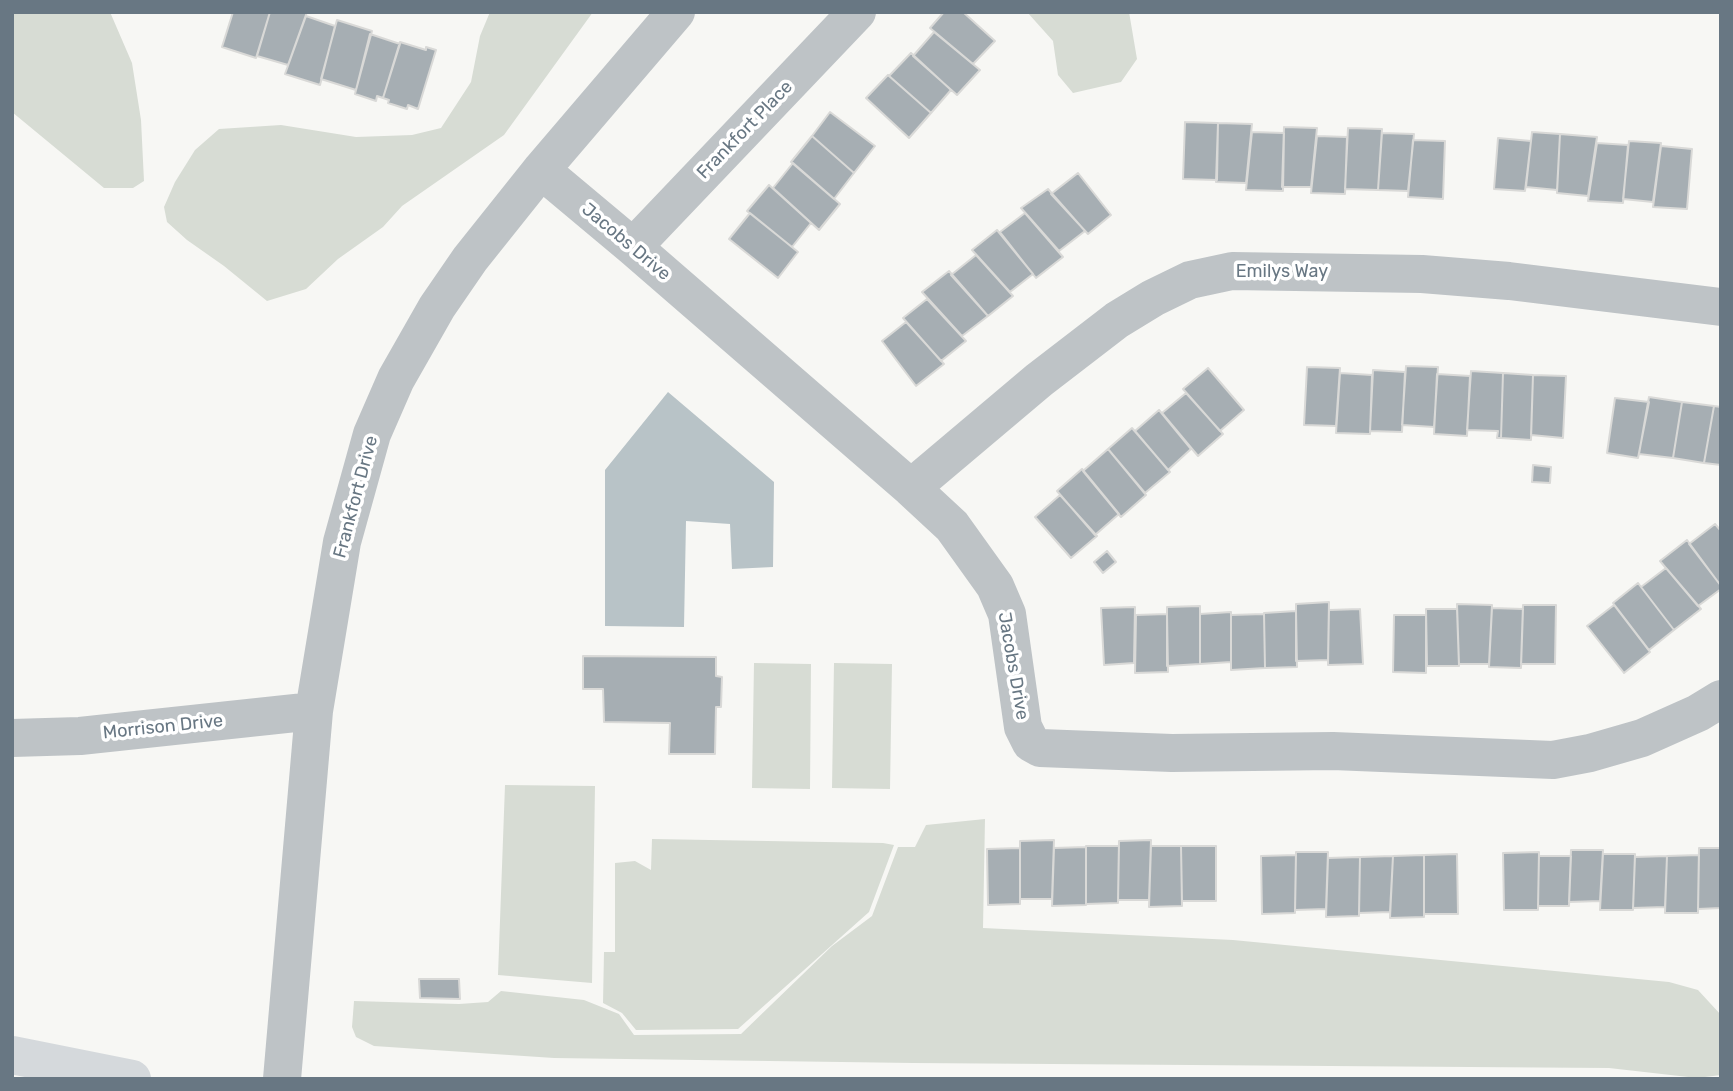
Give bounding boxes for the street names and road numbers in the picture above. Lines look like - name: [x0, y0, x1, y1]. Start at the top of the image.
- street label: Frankfort Place: [693, 76, 797, 184]
- street label: Jacobs Drive: [577, 199, 675, 285]
- street label: Emilys Way: [1236, 261, 1328, 283]
- street label: Frankfort Drive: [329, 433, 383, 561]
- street label: Jacobs Drive: [993, 610, 1033, 722]
- street label: Morrison Drive: [102, 710, 224, 744]

